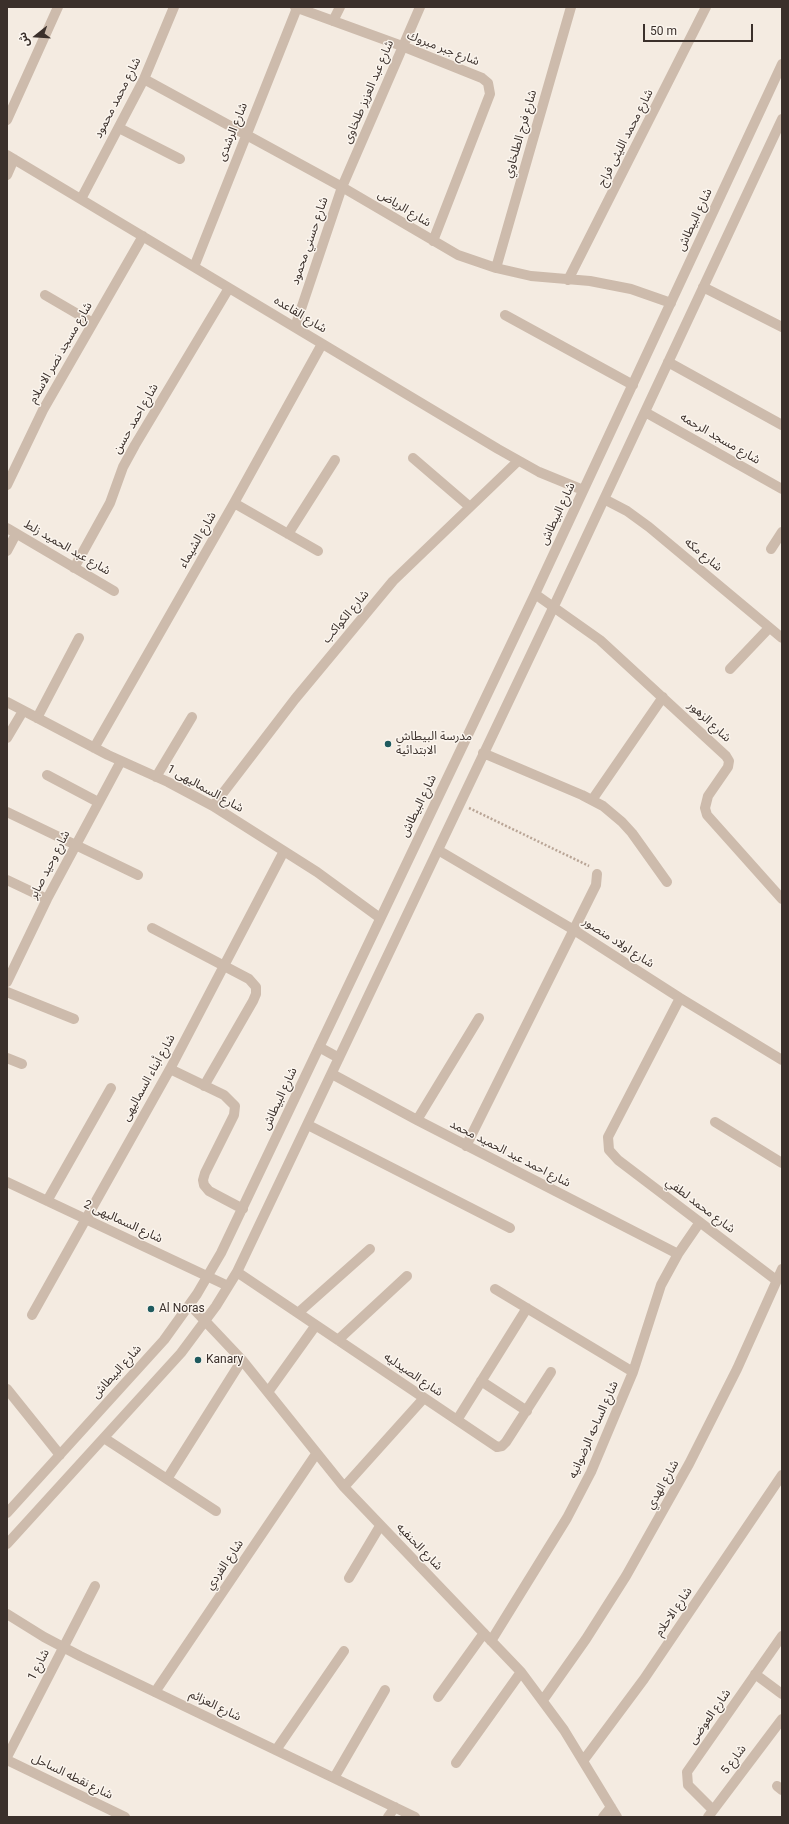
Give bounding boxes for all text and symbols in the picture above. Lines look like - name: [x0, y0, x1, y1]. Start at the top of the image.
- north arrow: [16, 16, 56, 56]
- scale bar: [645, 16, 755, 42]
- text: 50 m: [650, 24, 677, 38]
- street label: شارع جبر مبروك: [405, 29, 481, 69]
- text: ش: [16, 31, 32, 49]
- street label: شارع عبد العزيز طلخاوى: [341, 38, 397, 146]
- street label: شارع محمد محمود: [91, 55, 145, 141]
- street label: شارع محمد الليثى فراج: [595, 87, 657, 189]
- street label: شارع فرج الطلخاوي: [502, 88, 540, 180]
- street label: شارع الرشدى: [215, 101, 251, 163]
- street label: شارع البيطاش: [674, 186, 716, 254]
- street label: شارع الرياض: [375, 188, 433, 230]
- street label: شارع حسني محمود: [288, 195, 332, 287]
- street label: شارع القاعده: [271, 294, 329, 336]
- street label: شارع مسجد نصر الاسلام: [26, 300, 96, 406]
- street label: شارع احمد حسن: [110, 381, 162, 457]
- street label: شارع مسجد الرحمه: [677, 410, 763, 468]
- street label: شارع البيطاش: [537, 480, 579, 548]
- street label: شارع الشيماء: [176, 509, 220, 571]
- street label: شارع عبد الحميد زلط: [21, 517, 113, 579]
- street label: شارع مكه: [681, 535, 725, 575]
- street label: شارع الكواكب: [320, 587, 372, 647]
- street label: شارع الزهور: [685, 698, 733, 746]
- place label: مدرسة البيطاش الابتدائية: [396, 730, 472, 758]
- marker: مدرسة البيطاش الابتدائية: [383, 739, 393, 749]
- street label: شارع السماليهى 1: [164, 762, 246, 816]
- street label: شارع البيطاش: [398, 773, 440, 839]
- street label: شارع وحيد صابر: [27, 828, 73, 902]
- street label: شارع اولاد منصور: [580, 915, 656, 971]
- street label: شارع أبناء السماليهى: [119, 1032, 179, 1124]
- street label: شارع البيطاش: [259, 1065, 301, 1133]
- street label: شارع احمد عبد الحميد محمد: [447, 1117, 573, 1191]
- street label: شارع محمد لطفي: [663, 1175, 737, 1237]
- street label: شارع السماليهى 2: [81, 1197, 165, 1247]
- place label: Al Noras: [159, 1302, 205, 1316]
- marker: Al Noras: [146, 1304, 156, 1314]
- street label: شارع البيطاش: [89, 1342, 145, 1402]
- street label: شارع الصيدليه: [381, 1350, 445, 1400]
- place label: Kanary: [206, 1353, 243, 1367]
- marker: Kanary: [193, 1355, 203, 1365]
- street label: شارع الساحه الرضوانيه: [566, 1379, 622, 1481]
- street label: شارع الهدي: [644, 1458, 682, 1512]
- street label: شارع الحنفيه: [393, 1520, 445, 1574]
- street label: شارع الفردي: [203, 1537, 247, 1593]
- street label: شارع الاحلام: [652, 1585, 696, 1639]
- street label: شارع 1: [25, 1647, 53, 1683]
- street label: شارع العزائم: [187, 1687, 243, 1725]
- street label: شارع العوضى: [686, 1687, 734, 1747]
- street label: شارع 5: [718, 1742, 750, 1778]
- street label: شارع نقطه الساحل: [29, 1751, 115, 1803]

